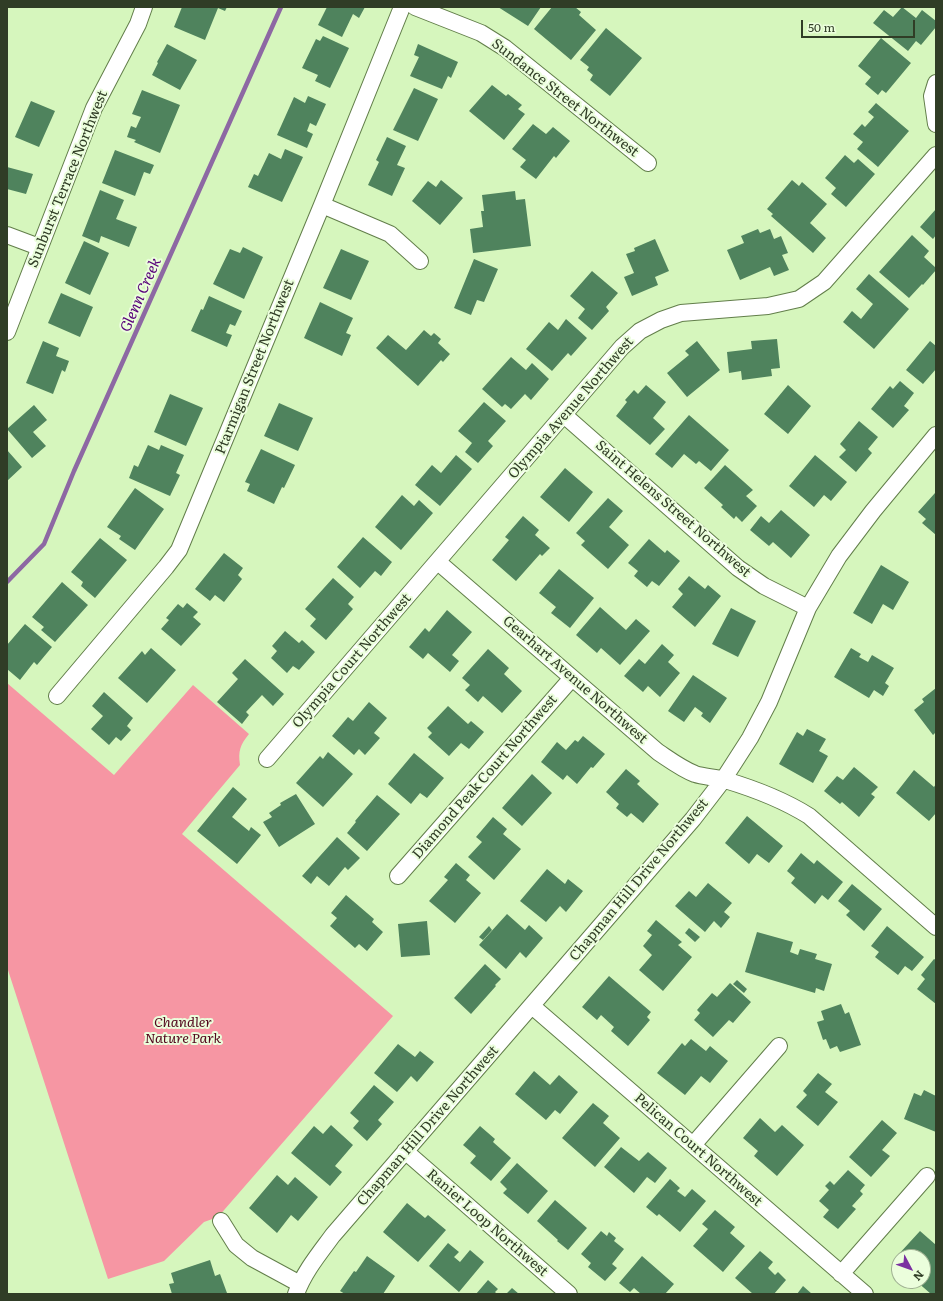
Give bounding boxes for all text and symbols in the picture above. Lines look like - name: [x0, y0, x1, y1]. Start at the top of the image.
- scale bar: [803, 12, 917, 38]
- text: 50 m: [808, 18, 835, 36]
- street label: Sundance Street Northwest: [488, 35, 642, 161]
- street label: Sunburst Terrace Northwest: [25, 88, 111, 270]
- water label: Glenn Creek: [117, 255, 165, 335]
- street label: Ptarmigan Street Northwest: [212, 277, 298, 457]
- street label: Olympia Avenue Northwest: [505, 334, 637, 482]
- street label: Saint Helens Street Northwest: [592, 437, 754, 581]
- street label: Olympia Court Northwest: [289, 590, 415, 732]
- street label: Gearhart Avenue Northwest: [499, 613, 651, 747]
- street label: Diamond Peak Court Northwest: [409, 691, 561, 863]
- street label: Chapman Hill Drive Northwest: [566, 795, 712, 965]
- park label: Chandler Nature Park: [145, 1015, 221, 1048]
- street label: Chapman Hill Drive Northwest: [354, 1042, 502, 1210]
- street label: Pelican Court Northwest: [631, 1090, 765, 1210]
- street label: Ranier Loop Northwest: [423, 1166, 551, 1280]
- north arrow: [891, 1249, 931, 1289]
- text: N: [910, 1267, 928, 1285]

